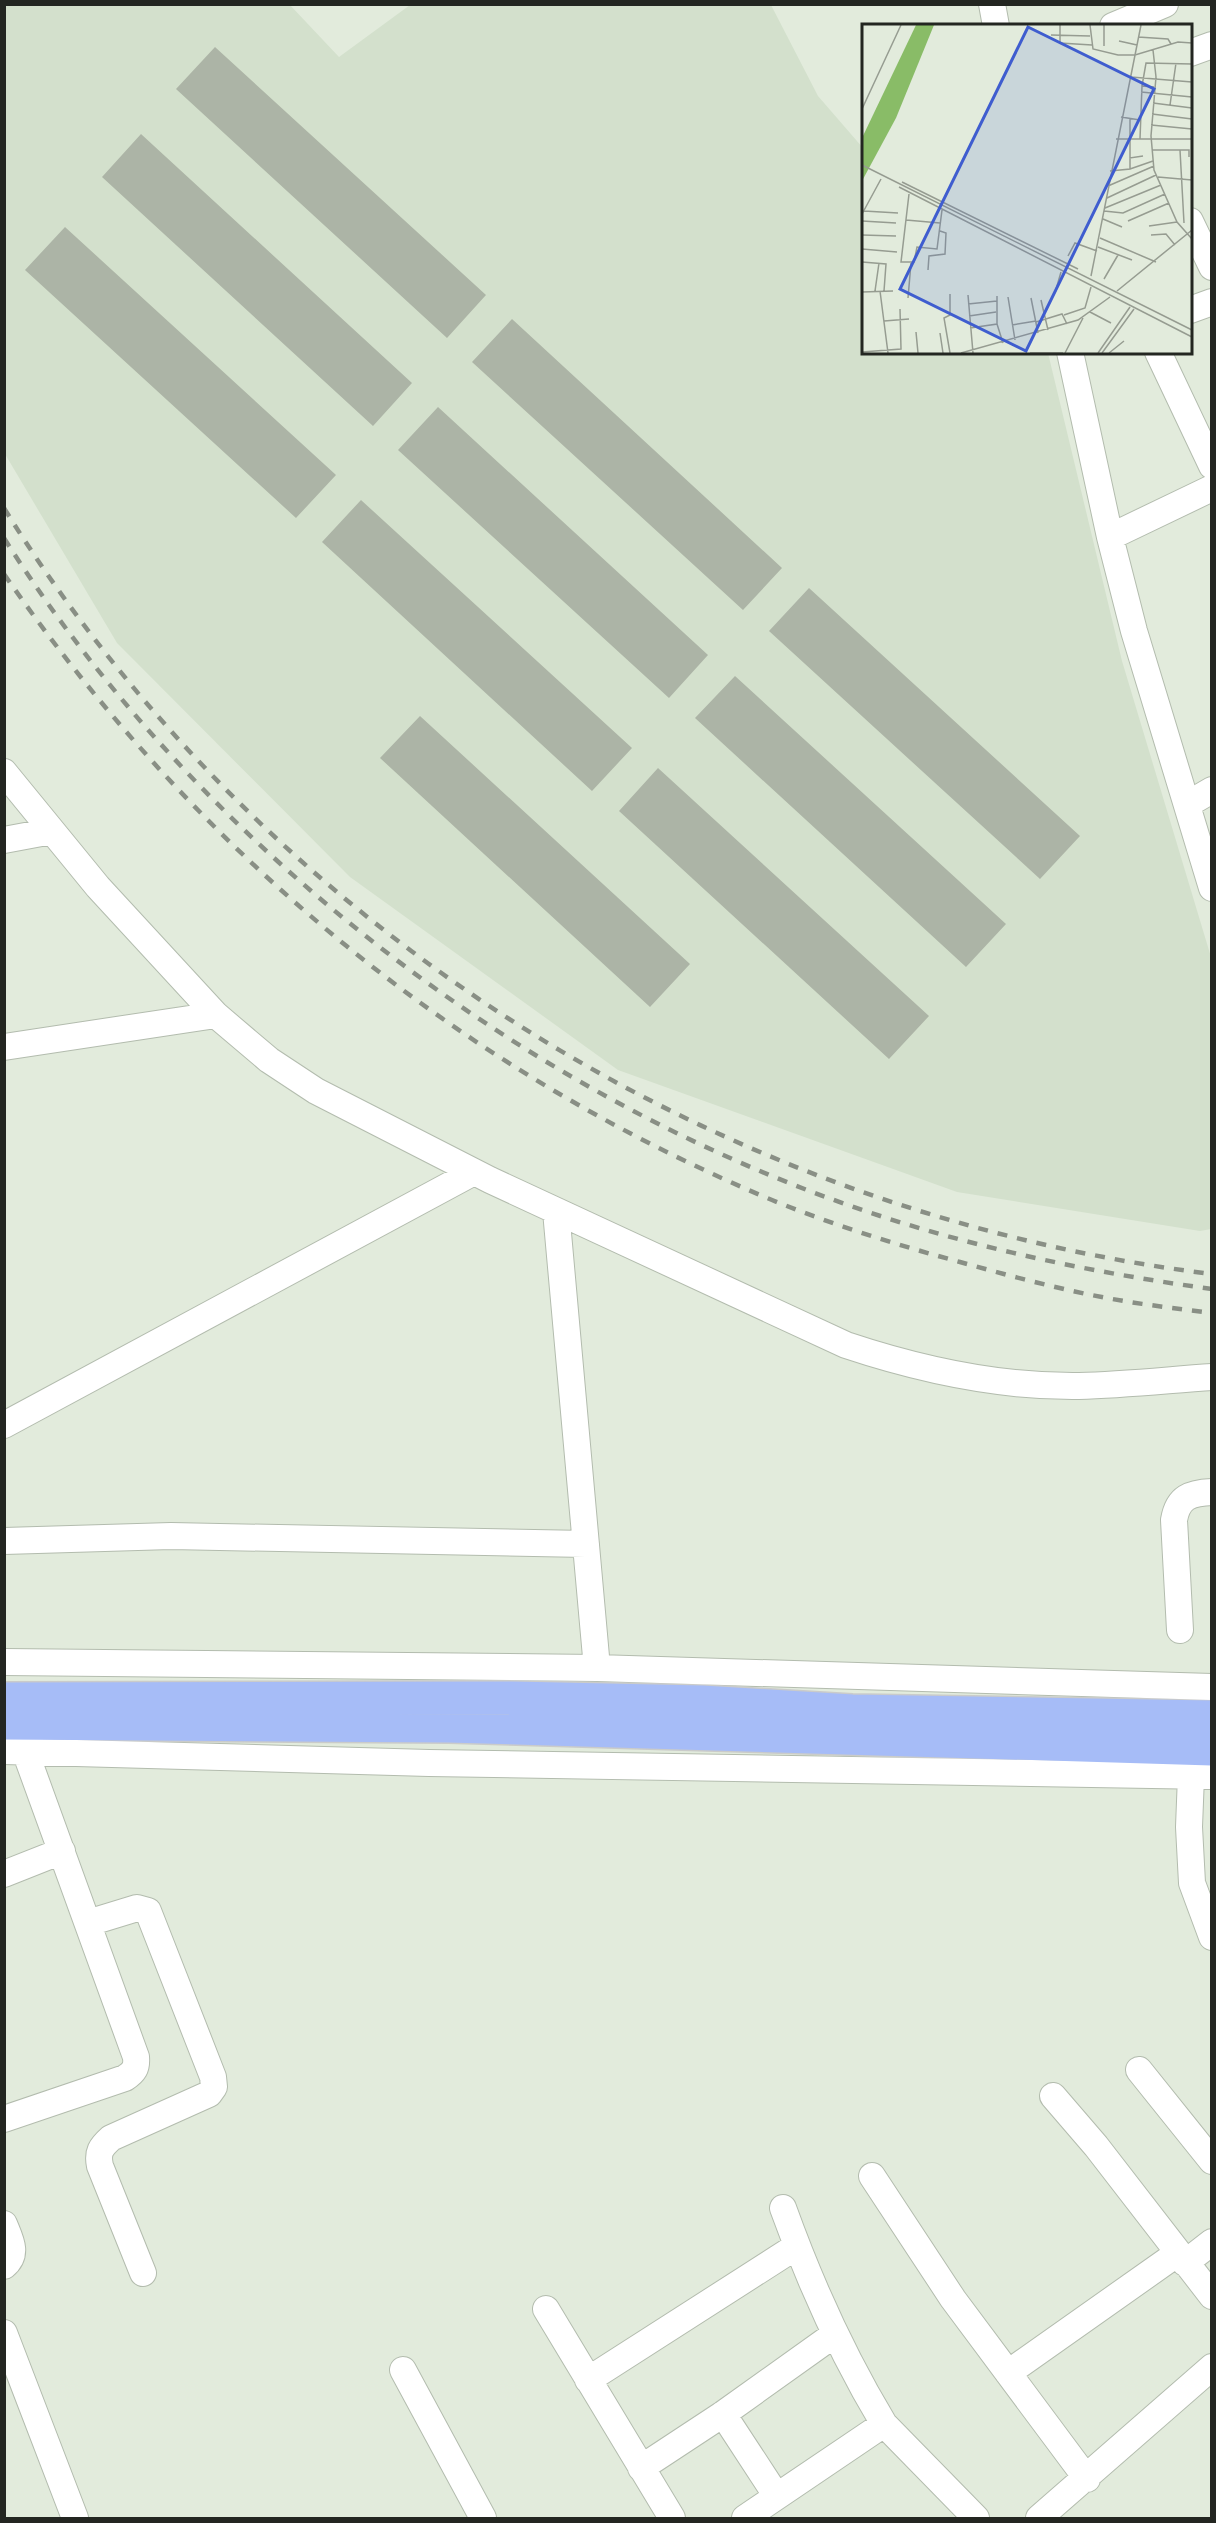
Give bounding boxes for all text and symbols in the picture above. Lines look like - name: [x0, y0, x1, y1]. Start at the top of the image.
- inset map: [862, 24, 1192, 354]

